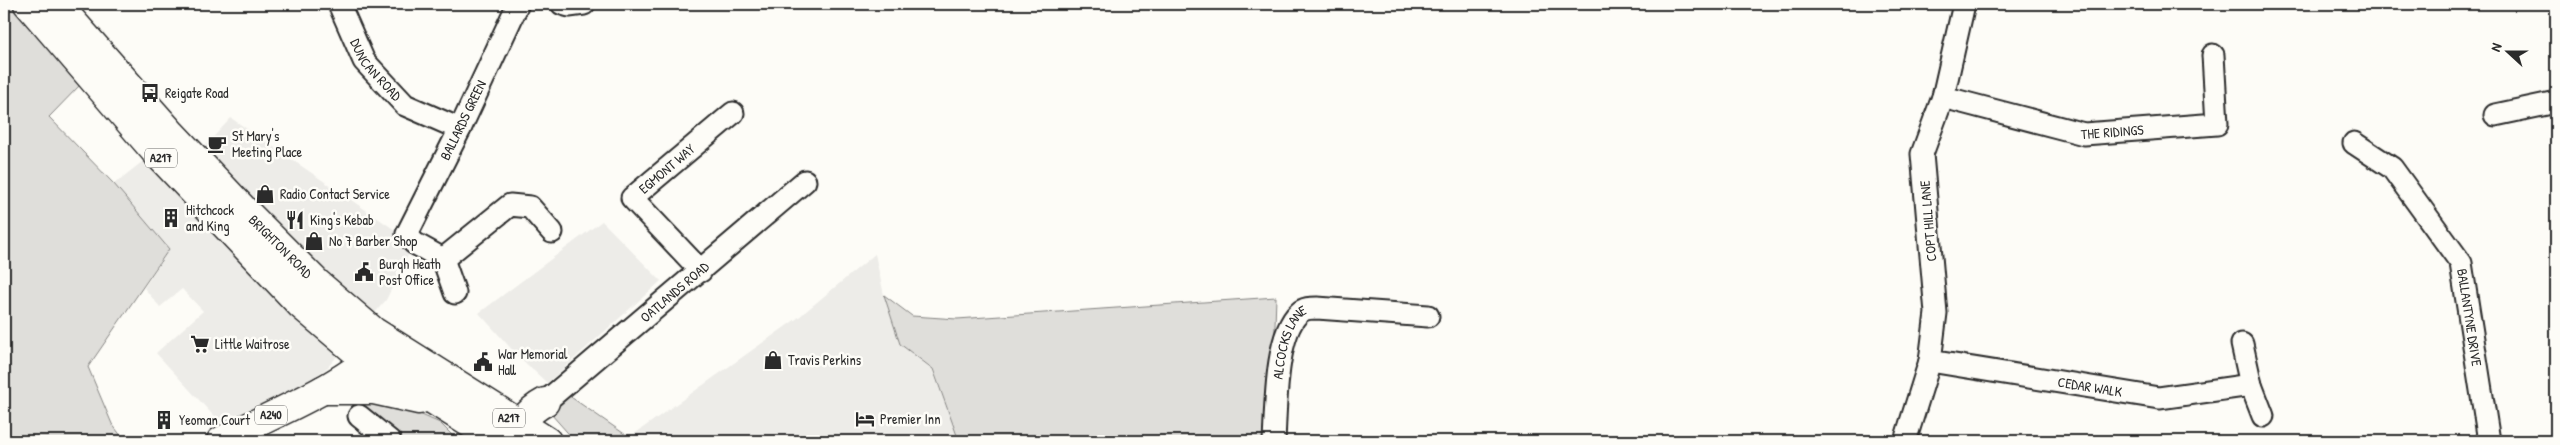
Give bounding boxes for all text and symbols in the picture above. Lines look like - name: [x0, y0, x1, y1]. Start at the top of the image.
- north arrow: [2482, 28, 2532, 78]
- street label: DUNCAN ROAD: [346, 35, 406, 105]
- text: N: [2485, 40, 2506, 54]
- street label: BALLARDS GREEN: [435, 77, 490, 163]
- bus stop icon: Reigate Road: [139, 82, 161, 104]
- place label: Reigate Road: [165, 83, 229, 103]
- street label: THE RIDINGS: [2080, 120, 2145, 143]
- place label: St Mary's Meeting Place: [232, 126, 303, 162]
- cafe icon: St Mary's Meeting Place: [206, 133, 228, 155]
- street label: EGMONT WAY: [634, 139, 699, 197]
- road number: A217: [145, 148, 177, 168]
- street label: COPT HILL LANE: [1915, 180, 1941, 262]
- shop icon: Radio Contact Service: [254, 183, 276, 205]
- place label: Radio Contact Service: [280, 184, 390, 203]
- place label: Hitchcock and King: [186, 200, 234, 236]
- building icon: Hitchcock and King: [160, 207, 182, 229]
- restaurant icon: King's Kebab: [284, 209, 306, 231]
- street label: BRIGHTON ROAD: [245, 210, 317, 282]
- place label: King's Kebab: [310, 210, 374, 230]
- shop icon: No 7 Barber Shop: [303, 230, 325, 252]
- place label: No 7 Barber Shop: [329, 231, 417, 251]
- place label: Burgh Heath Post Office: [379, 254, 441, 289]
- street label: OATLANDS ROAD: [636, 257, 713, 326]
- public building icon: Burgh Heath Post Office: [353, 261, 375, 283]
- street label: BALLANTYNE DRIVE: [2453, 267, 2487, 368]
- street label: ALCOCKS LANE: [1268, 300, 1309, 380]
- supermarket icon: Little Waitrose: [189, 333, 211, 355]
- place label: Little Waitrose: [215, 334, 290, 353]
- place label: War Memorial Hall: [498, 344, 568, 379]
- shop icon: Travis Perkins: [762, 349, 784, 371]
- place label: Travis Perkins: [788, 350, 861, 369]
- public building icon: War Memorial Hall: [472, 351, 494, 373]
- street label: CEDAR WALK: [2056, 372, 2124, 401]
- road number: A240: [255, 406, 287, 424]
- road number: A217: [493, 408, 525, 428]
- hotel icon: Premier Inn: [854, 408, 876, 430]
- building icon: Yeoman Court: [153, 409, 175, 431]
- place label: Premier Inn: [880, 409, 940, 428]
- place label: Yeoman Court: [179, 410, 250, 429]

